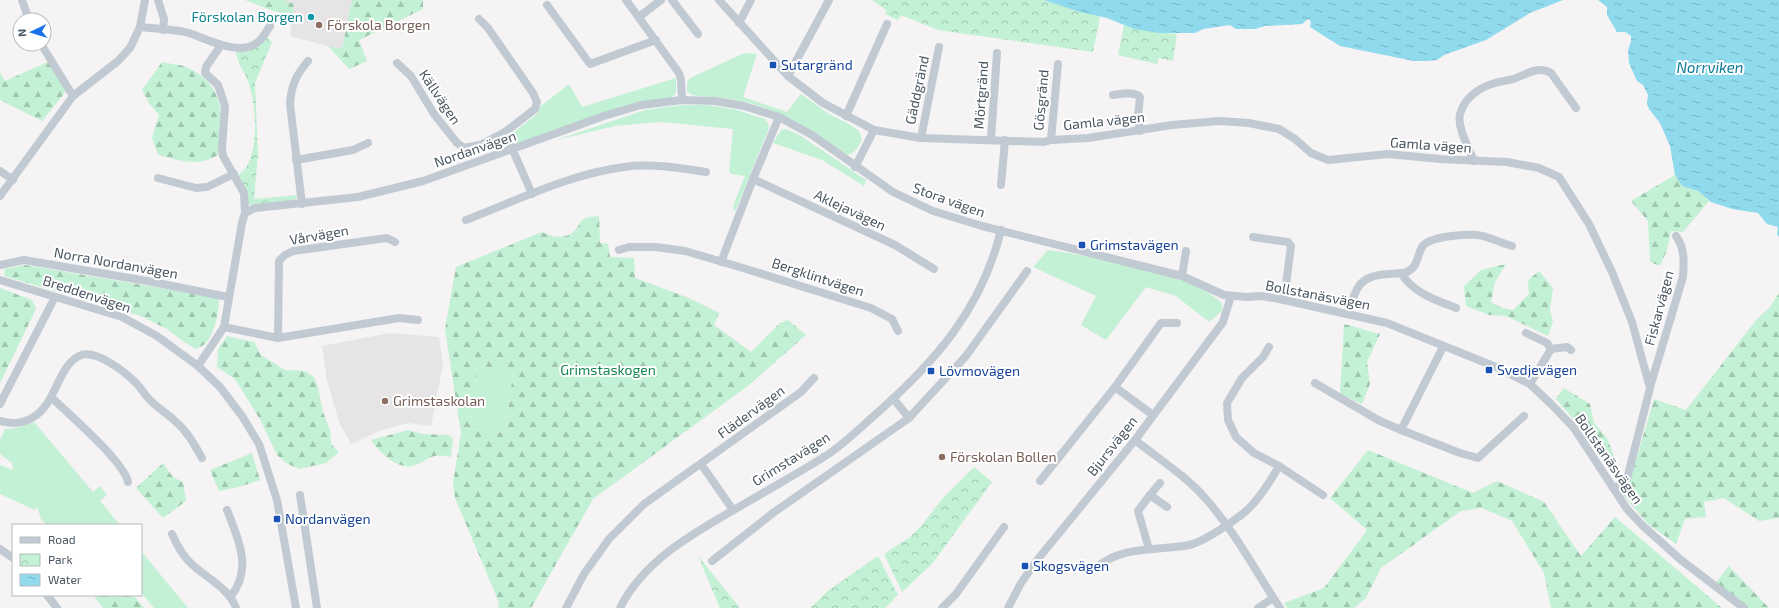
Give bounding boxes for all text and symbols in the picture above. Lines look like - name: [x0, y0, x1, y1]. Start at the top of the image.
- place label: Förskolan Borgen: [191, 8, 303, 25]
- north arrow: [12, 12, 52, 52]
- marker: Förskolan Borgen: [306, 12, 316, 22]
- place label: Förskola Borgen: [327, 16, 430, 33]
- marker: Förskola Borgen: [314, 20, 324, 30]
- text: N: [15, 28, 28, 37]
- street label: Gäddgränd: [901, 54, 932, 126]
- place label: Sutargränd: [781, 56, 853, 73]
- water label: Norrviken: [1676, 58, 1744, 76]
- marker: Sutargränd: [768, 60, 778, 70]
- street label: Mörtgränd: [970, 60, 991, 130]
- street label: Källvägen: [416, 66, 465, 127]
- street label: Gösgränd: [1029, 69, 1052, 131]
- street label: Gamla vägen: [1062, 108, 1146, 133]
- street label: Nordanvägen: [432, 127, 518, 170]
- street label: Gamla vägen: [1390, 133, 1472, 156]
- street label: Stora vägen: [911, 179, 988, 220]
- street label: Aklejavägen: [812, 186, 889, 234]
- street label: Vårvägen: [288, 221, 350, 248]
- place label: Grimstavägen: [1090, 236, 1179, 253]
- marker: Grimstavägen: [1077, 240, 1087, 250]
- street label: Norra Nordanvägen: [53, 243, 179, 282]
- street label: Bergklintvägen: [770, 254, 867, 299]
- street label: Fiskarvägen: [1640, 268, 1677, 347]
- street label: Breddenvägen: [41, 271, 133, 316]
- street label: Bollstanäsvägen: [1264, 276, 1372, 313]
- park label: Grimstaskogen: [560, 361, 656, 378]
- place label: Svedjevägen: [1497, 361, 1577, 378]
- place label: Lövmovägen: [939, 362, 1020, 379]
- marker: Svedjevägen: [1484, 365, 1494, 375]
- marker: Lövmovägen: [926, 366, 936, 376]
- street label: Flädervägen: [714, 382, 788, 442]
- place label: Grimstaskolan: [393, 392, 485, 409]
- marker: Grimstaskolan: [380, 396, 390, 406]
- street label: Bollstanäsvägen: [1572, 410, 1647, 507]
- street label: Bjursvägen: [1083, 412, 1140, 479]
- street label: Grimstavägen: [749, 428, 833, 489]
- place label: Förskolan Bollen: [950, 448, 1057, 465]
- marker: Förskolan Bollen: [937, 452, 947, 462]
- place label: Nordanvägen: [285, 510, 371, 527]
- marker: Nordanvägen: [272, 514, 282, 524]
- legend: [12, 524, 142, 596]
- text: Road: [48, 532, 76, 546]
- text: Park: [48, 552, 73, 566]
- place label: Skogsvägen: [1033, 557, 1109, 574]
- marker: Skogsvägen: [1020, 561, 1030, 571]
- text: Water: [48, 572, 82, 586]

